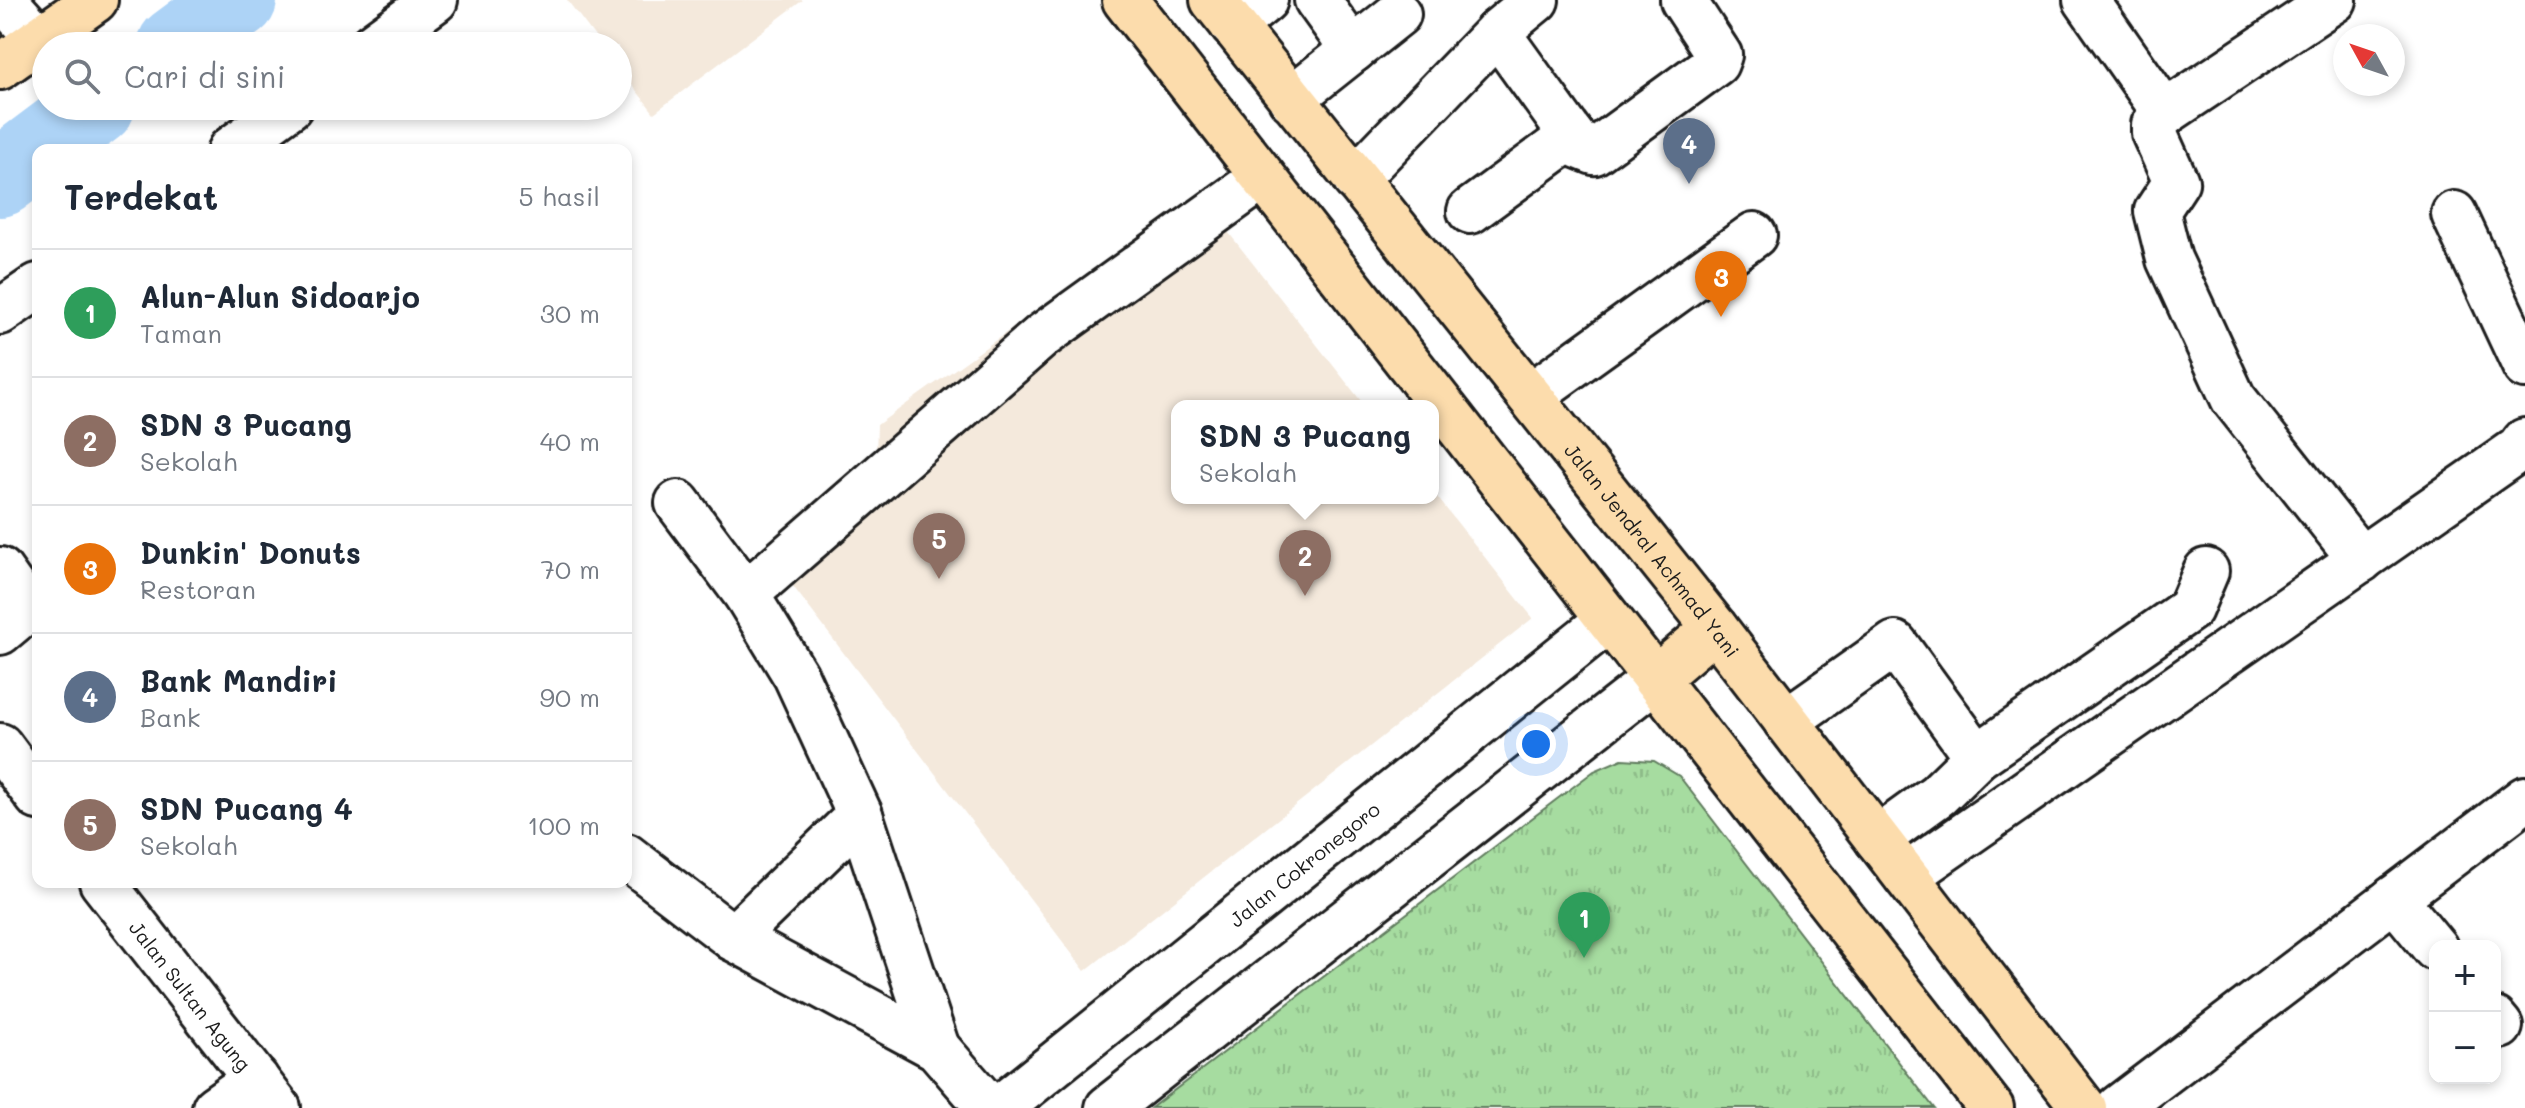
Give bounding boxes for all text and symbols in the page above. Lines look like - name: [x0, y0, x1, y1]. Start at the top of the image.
- north arrow: [2333, 24, 2405, 96]
- search box: [32, 32, 632, 120]
- icon: search: [60, 54, 104, 98]
- text: Cari di sini: [124, 56, 285, 96]
- pin: 4: [1663, 118, 1715, 184]
- text: Terdekat: [64, 174, 218, 219]
- text: 5 hasil: [519, 179, 600, 213]
- pin: 3: [1695, 251, 1747, 317]
- text: Alun-Alun Sidoarjo: [140, 276, 420, 316]
- text: 1: [84, 296, 96, 330]
- text: 30 m: [540, 296, 600, 330]
- text: Taman: [140, 316, 222, 350]
- popup: [1171, 400, 1439, 504]
- text: SDN 3 Pucang: [140, 404, 352, 444]
- text: SDN 3 Pucang: [1199, 415, 1411, 455]
- text: 2: [83, 424, 97, 458]
- text: 40 m: [540, 424, 600, 458]
- street label: Jalan Jendral Achmad Yani: [1559, 438, 1746, 662]
- text: Sekolah: [140, 444, 237, 478]
- text: Sekolah: [1199, 455, 1296, 489]
- pin: 5: [913, 513, 965, 579]
- pin: 2: [1279, 530, 1331, 596]
- text: Dunkin' Donuts: [140, 532, 361, 572]
- text: 3: [82, 552, 98, 586]
- text: 70 m: [540, 552, 600, 586]
- text: Restoran: [140, 572, 256, 606]
- text: Bank Mandiri: [140, 660, 338, 700]
- text: 4: [82, 680, 98, 714]
- text: 90 m: [540, 680, 600, 714]
- text: Bank: [140, 700, 201, 734]
- your location: [1516, 724, 1556, 764]
- text: SDN Pucang 4: [140, 788, 353, 828]
- street label: Jalan Cokronegoro: [1224, 796, 1385, 932]
- text: 5: [82, 808, 98, 842]
- text: 100 m: [527, 808, 600, 842]
- text: Sekolah: [140, 828, 237, 862]
- pin: 1: [1558, 892, 1610, 958]
- street label: Jalan Sultan Agung: [124, 915, 257, 1076]
- map controls: [2429, 940, 2501, 1084]
- button: +: [2429, 940, 2501, 1012]
- button: −: [2429, 1012, 2501, 1084]

